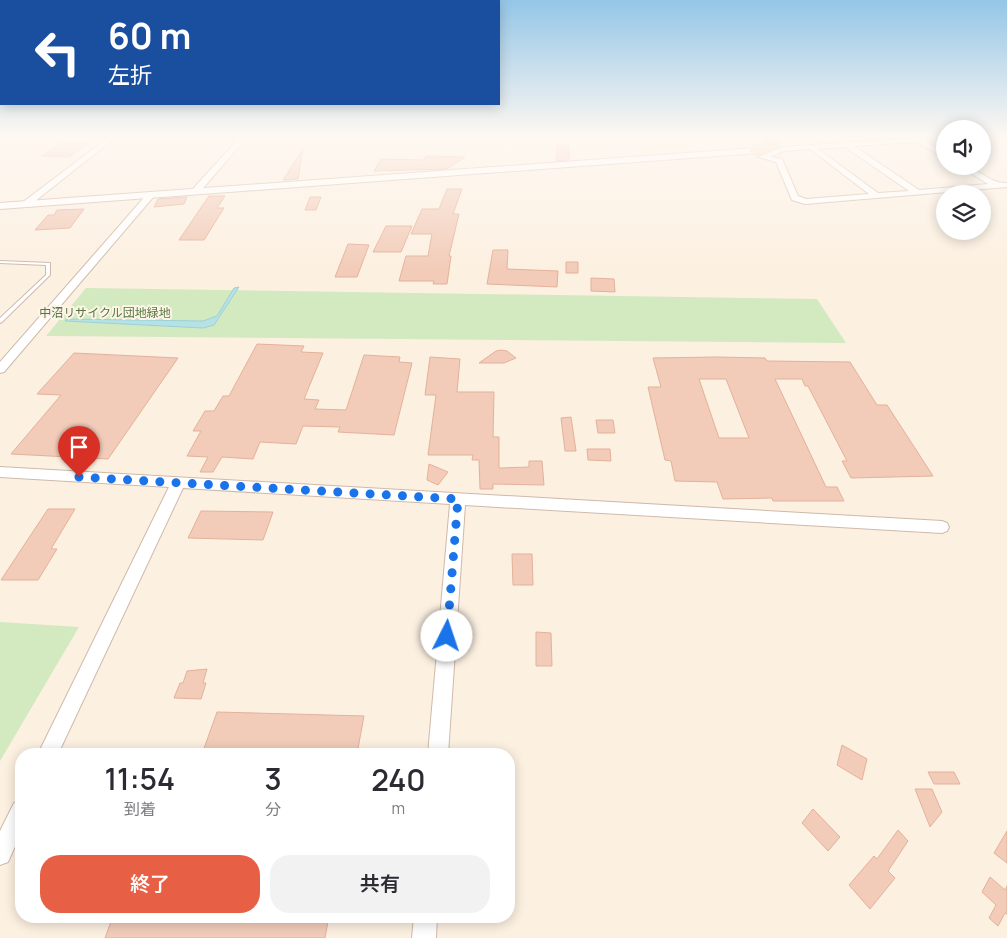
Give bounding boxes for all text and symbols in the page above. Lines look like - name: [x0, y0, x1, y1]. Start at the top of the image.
- text: 60 m: [108, 12, 191, 60]
- icon: left: [25, 20, 90, 85]
- text: 左折: [108, 60, 152, 90]
- map controls: [936, 120, 991, 240]
- button: sound: [936, 120, 991, 175]
- button: layers: [936, 185, 991, 240]
- park label: 中沼リサイクル団地緑地: [39, 304, 171, 321]
- pin: [58, 426, 100, 477]
- icon: arrive: [65, 433, 93, 461]
- position arrow: [420, 609, 472, 661]
- text: 11:54: [104, 758, 175, 799]
- text: 3: [265, 758, 282, 799]
- text: 240: [371, 759, 426, 800]
- text: m: [392, 797, 405, 819]
- text: 到着: [124, 798, 156, 820]
- text: 分: [265, 798, 281, 820]
- button: 終了: [40, 855, 260, 913]
- button: 共有: [270, 855, 490, 913]

